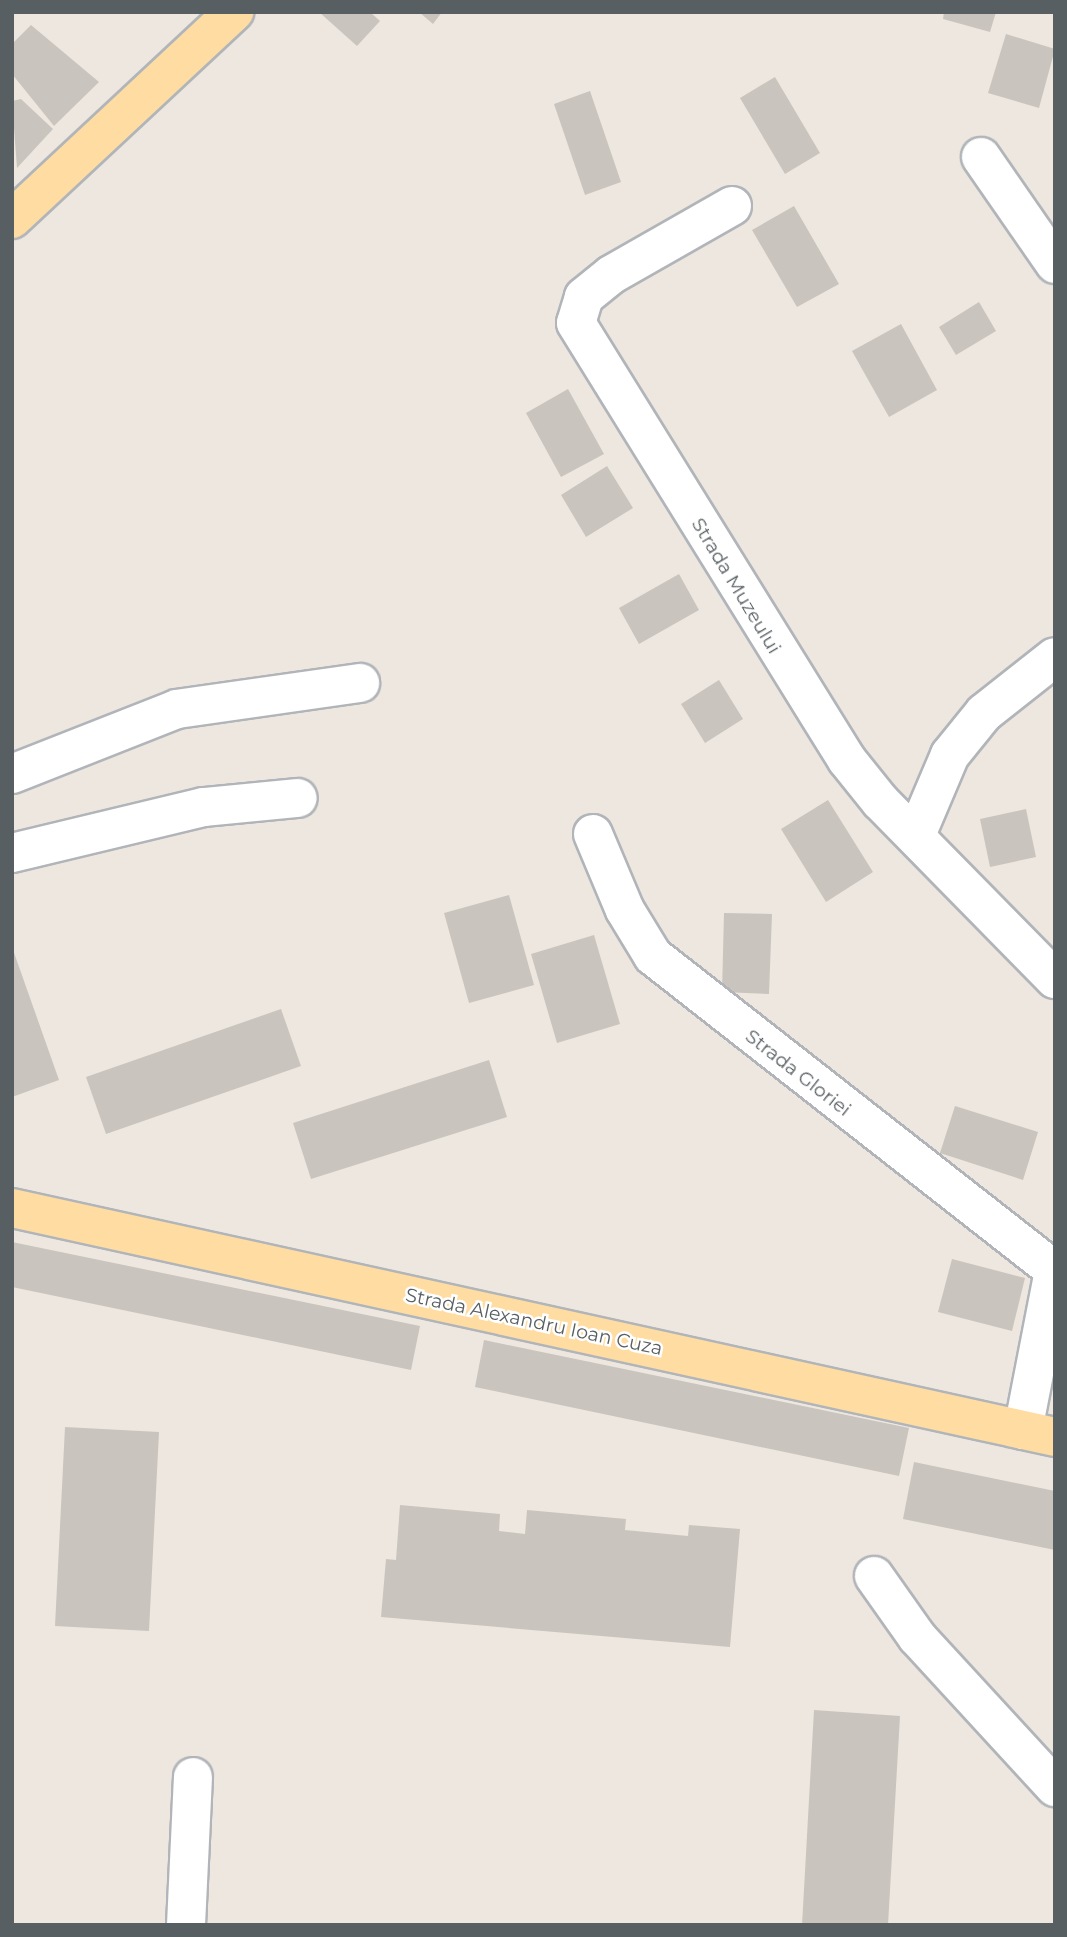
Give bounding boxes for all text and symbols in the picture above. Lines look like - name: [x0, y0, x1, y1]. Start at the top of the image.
- street label: Strada Muzeului: [687, 514, 785, 658]
- street label: Strada Gloriei: [741, 1025, 855, 1121]
- street label: Strada Alexandru Ioan Cuza: [403, 1284, 665, 1360]

